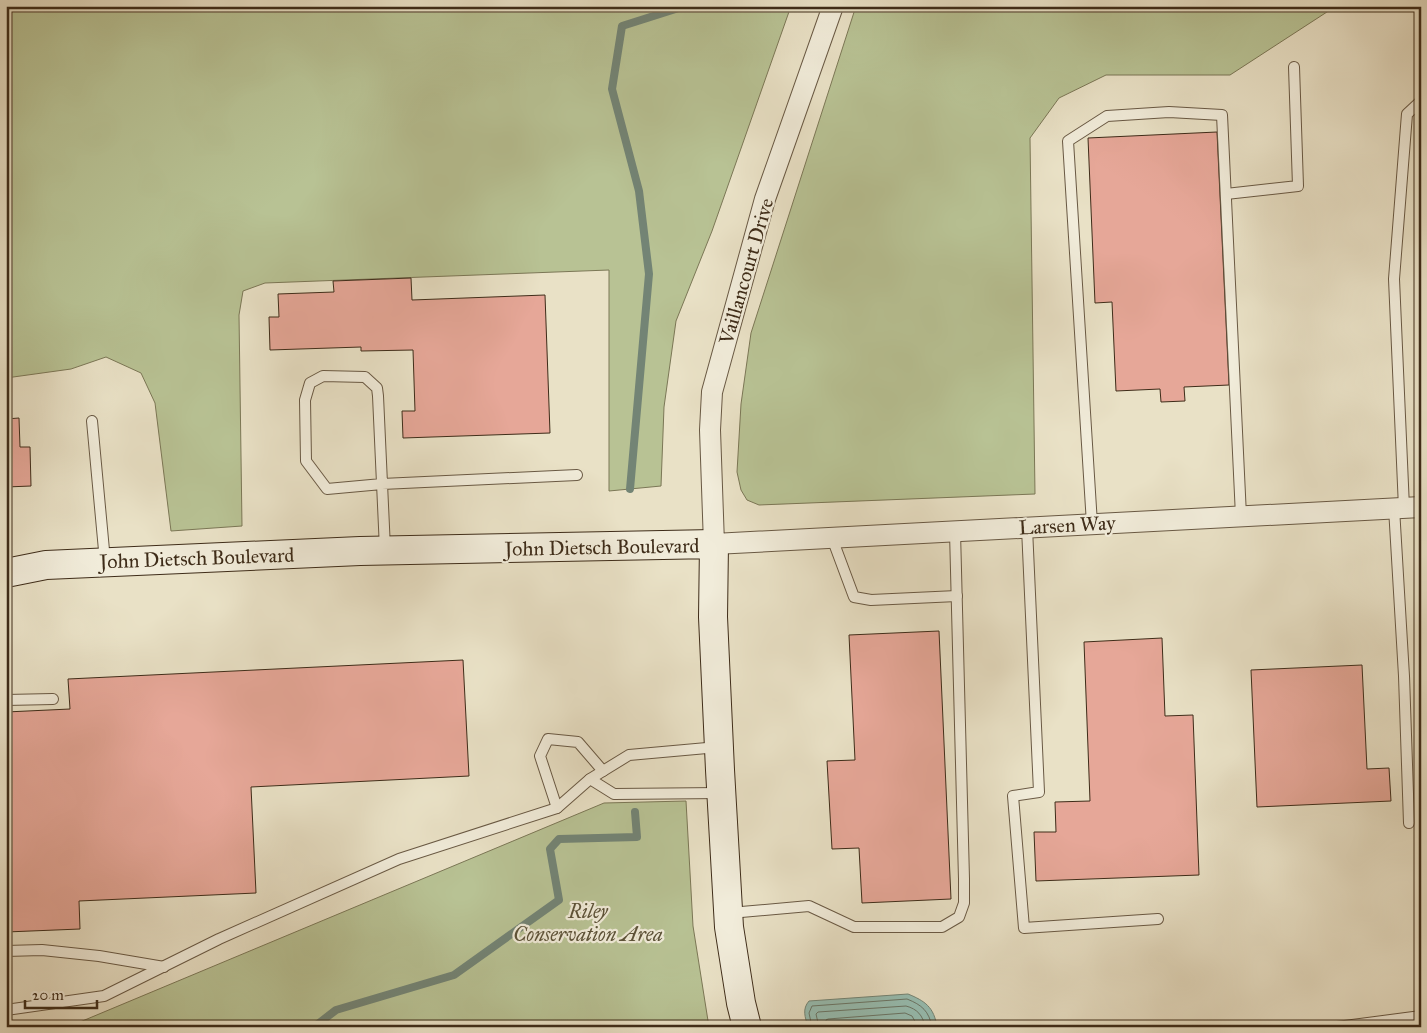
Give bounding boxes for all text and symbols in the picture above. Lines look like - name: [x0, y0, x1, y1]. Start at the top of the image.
- street label: Vaillancourt Drive: [713, 195, 778, 348]
- street label: Larsen Way: [1018, 510, 1117, 540]
- street label: John Dietsch Boulevard: [502, 533, 700, 562]
- street label: John Dietsch Boulevard: [97, 543, 295, 574]
- park label: Riley Conservation Area: [513, 899, 663, 946]
- scale bar: [25, 978, 98, 1010]
- text: 20 m: [32, 986, 64, 1004]

